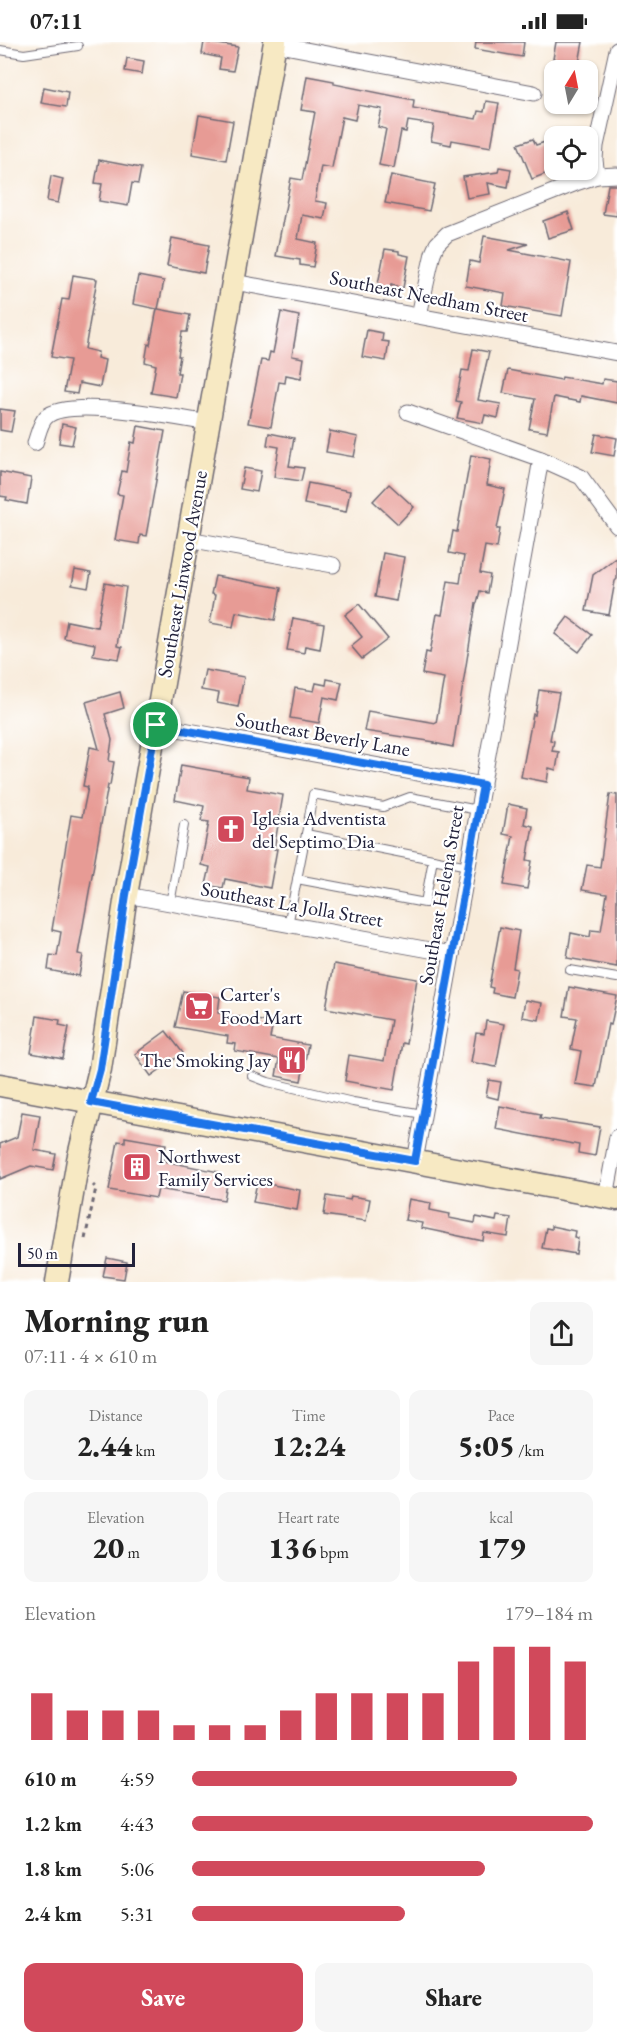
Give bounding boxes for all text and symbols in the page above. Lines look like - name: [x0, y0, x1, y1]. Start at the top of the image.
- text: 07:11: [30, 7, 83, 36]
- north arrow: [544, 60, 598, 114]
- map controls: [544, 60, 598, 180]
- button: locate: [544, 126, 598, 180]
- street label: Southeast Needham Street: [327, 264, 531, 328]
- street label: Southeast Linwood Avenue: [151, 468, 213, 680]
- pin: [130, 699, 181, 750]
- street label: Southeast Beverly Lane: [234, 706, 412, 762]
- icon: arrive: [139, 708, 172, 741]
- street label: Southeast Helena Street: [412, 802, 470, 987]
- place label: Iglesia Adventista del Septimo Dia: [252, 805, 386, 854]
- church icon: Iglesia Adventista del Septimo Dia: [215, 813, 247, 845]
- street label: Southeast La Jolla Street: [199, 875, 386, 933]
- place label: Carter's Food Mart: [220, 981, 303, 1030]
- supermarket icon: Carter's Food Mart: [183, 990, 215, 1022]
- restaurant icon: The Smoking Jay: [276, 1044, 308, 1076]
- place label: The Smoking Jay: [140, 1047, 271, 1073]
- place label: Northwest Family Services: [158, 1143, 273, 1192]
- building icon: Northwest Family Services: [121, 1151, 153, 1183]
- scale bar: [18, 1240, 135, 1268]
- text: 50 m: [27, 1243, 58, 1264]
- text: Morning run: [24, 1299, 209, 1342]
- button: share: [530, 1302, 593, 1365]
- text: 07:11 · 4 × 610 m: [24, 1343, 157, 1369]
- text: Distance: [89, 1405, 143, 1426]
- text: Time: [292, 1405, 325, 1426]
- text: Pace: [488, 1405, 515, 1426]
- text: 2.44: [76, 1426, 132, 1465]
- text: 12:24: [272, 1426, 345, 1465]
- text: 5:05: [458, 1426, 515, 1465]
- text: km: [132, 1440, 155, 1461]
- text: /km: [515, 1440, 545, 1461]
- text: Elevation: [87, 1507, 145, 1528]
- text: Heart rate: [277, 1507, 340, 1528]
- text: kcal: [489, 1507, 513, 1528]
- text: 20: [92, 1528, 124, 1567]
- text: 136: [268, 1528, 317, 1567]
- text: 179: [477, 1528, 525, 1567]
- text: m: [124, 1542, 140, 1563]
- text: bpm: [317, 1542, 349, 1563]
- text: Elevation: [24, 1600, 96, 1626]
- text: 179–184 m: [505, 1600, 593, 1626]
- text: 610 m: [24, 1766, 77, 1792]
- text: 4:59: [120, 1766, 154, 1792]
- text: 1.2 km: [24, 1811, 82, 1837]
- text: 4:43: [120, 1811, 154, 1837]
- text: 1.8 km: [24, 1856, 82, 1882]
- text: 5:06: [120, 1856, 154, 1882]
- text: 2.4 km: [24, 1901, 82, 1927]
- text: 5:31: [120, 1901, 154, 1927]
- button: Save: [24, 1963, 303, 2032]
- button: Share: [315, 1963, 593, 2032]

